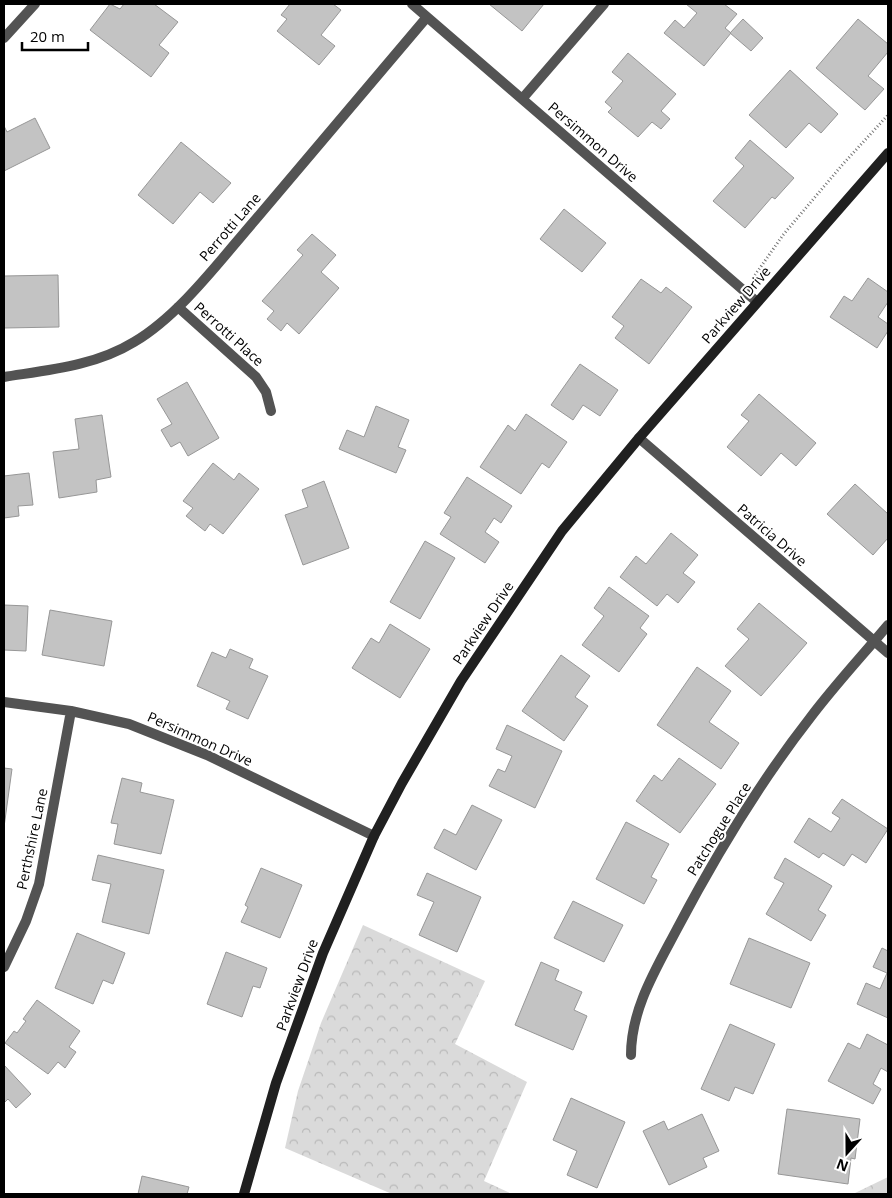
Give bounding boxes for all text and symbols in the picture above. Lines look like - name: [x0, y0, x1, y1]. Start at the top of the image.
- scale bar: [22, 20, 89, 52]
- text: 20 m: [30, 26, 65, 46]
- street label: Persimmon Drive: [544, 97, 642, 186]
- street label: Perrotti Lane: [195, 188, 265, 265]
- street label: Parkview Drive: [697, 262, 775, 347]
- street label: Perrotti Place: [190, 297, 268, 370]
- street label: Patricia Drive: [734, 499, 811, 570]
- street label: Parkview Drive: [448, 577, 517, 668]
- street label: Persimmon Drive: [145, 707, 256, 770]
- street label: Patchogue Place: [682, 778, 755, 879]
- street label: Perthshire Lane: [11, 786, 52, 891]
- street label: Parkview Drive: [271, 936, 322, 1033]
- north arrow: [822, 1128, 872, 1178]
- text: N: [833, 1155, 851, 1177]

